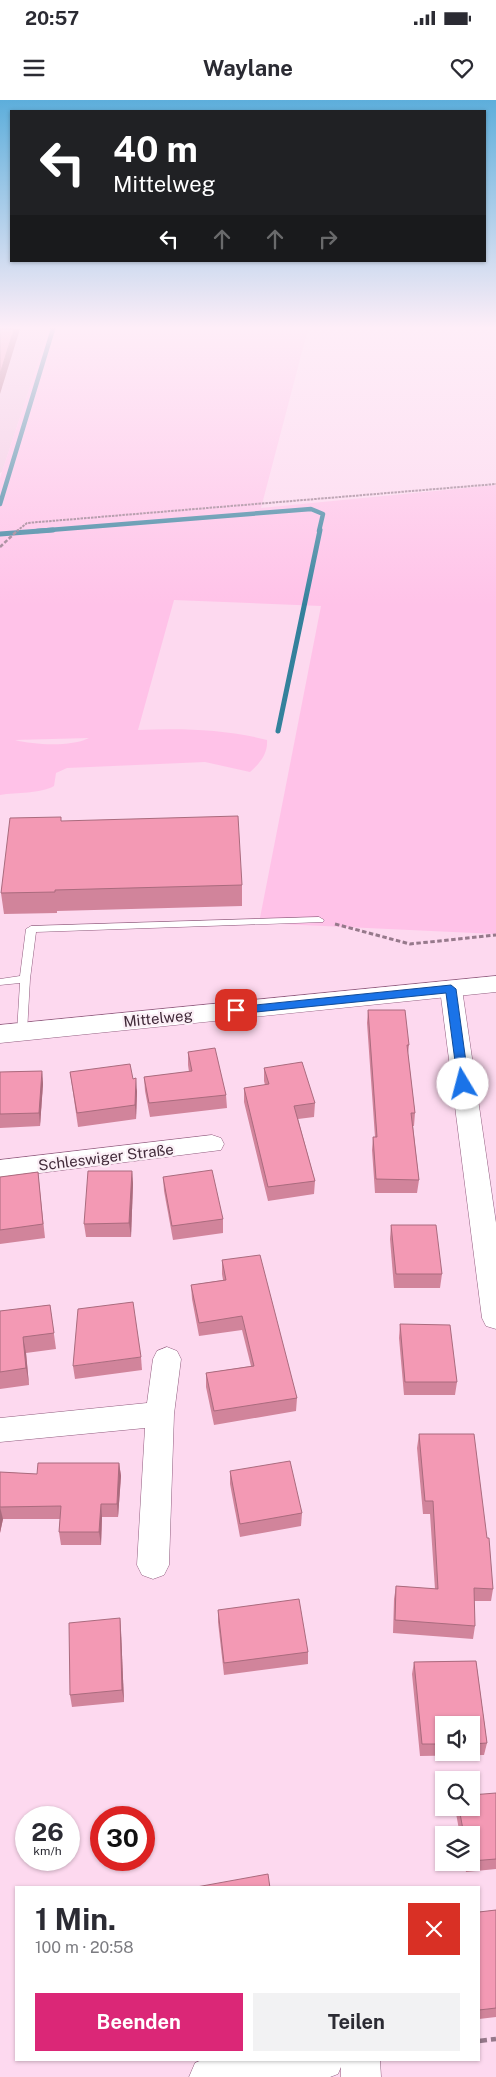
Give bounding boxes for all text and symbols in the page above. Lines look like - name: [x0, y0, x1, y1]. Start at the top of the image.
- text: 20:57: [25, 7, 79, 29]
- icon: menu: [20, 54, 48, 82]
- icon: heart: [448, 54, 476, 82]
- text: Waylane: [203, 55, 293, 81]
- text: 40 m: [113, 129, 198, 170]
- icon: left: [30, 130, 95, 195]
- text: Mittelweg: [113, 171, 215, 197]
- icon: left: [155, 225, 183, 253]
- icon: ahead: [208, 225, 236, 253]
- icon: ahead: [261, 225, 289, 253]
- icon: right: [314, 225, 342, 253]
- pin: [215, 989, 257, 1031]
- icon: arrive: [222, 996, 250, 1024]
- street label: Mittelweg: [122, 1006, 194, 1030]
- position arrow: [436, 1057, 488, 1109]
- street label: Schleswiger Straße: [37, 1140, 175, 1174]
- map controls: [435, 1716, 480, 1871]
- button: sound: [435, 1716, 480, 1761]
- button: search: [435, 1771, 480, 1816]
- speed limit sign: 30: [90, 1806, 155, 1871]
- text: 26: [31, 1817, 64, 1847]
- button: layers: [435, 1826, 480, 1871]
- text: km/h: [33, 1844, 62, 1858]
- text: 1 Min.: [35, 1901, 116, 1937]
- button: close: [408, 1903, 460, 1955]
- text: 100 m · 20:58: [35, 1938, 134, 1957]
- button: Beenden: [35, 1993, 243, 2051]
- button: Teilen: [253, 1993, 460, 2051]

